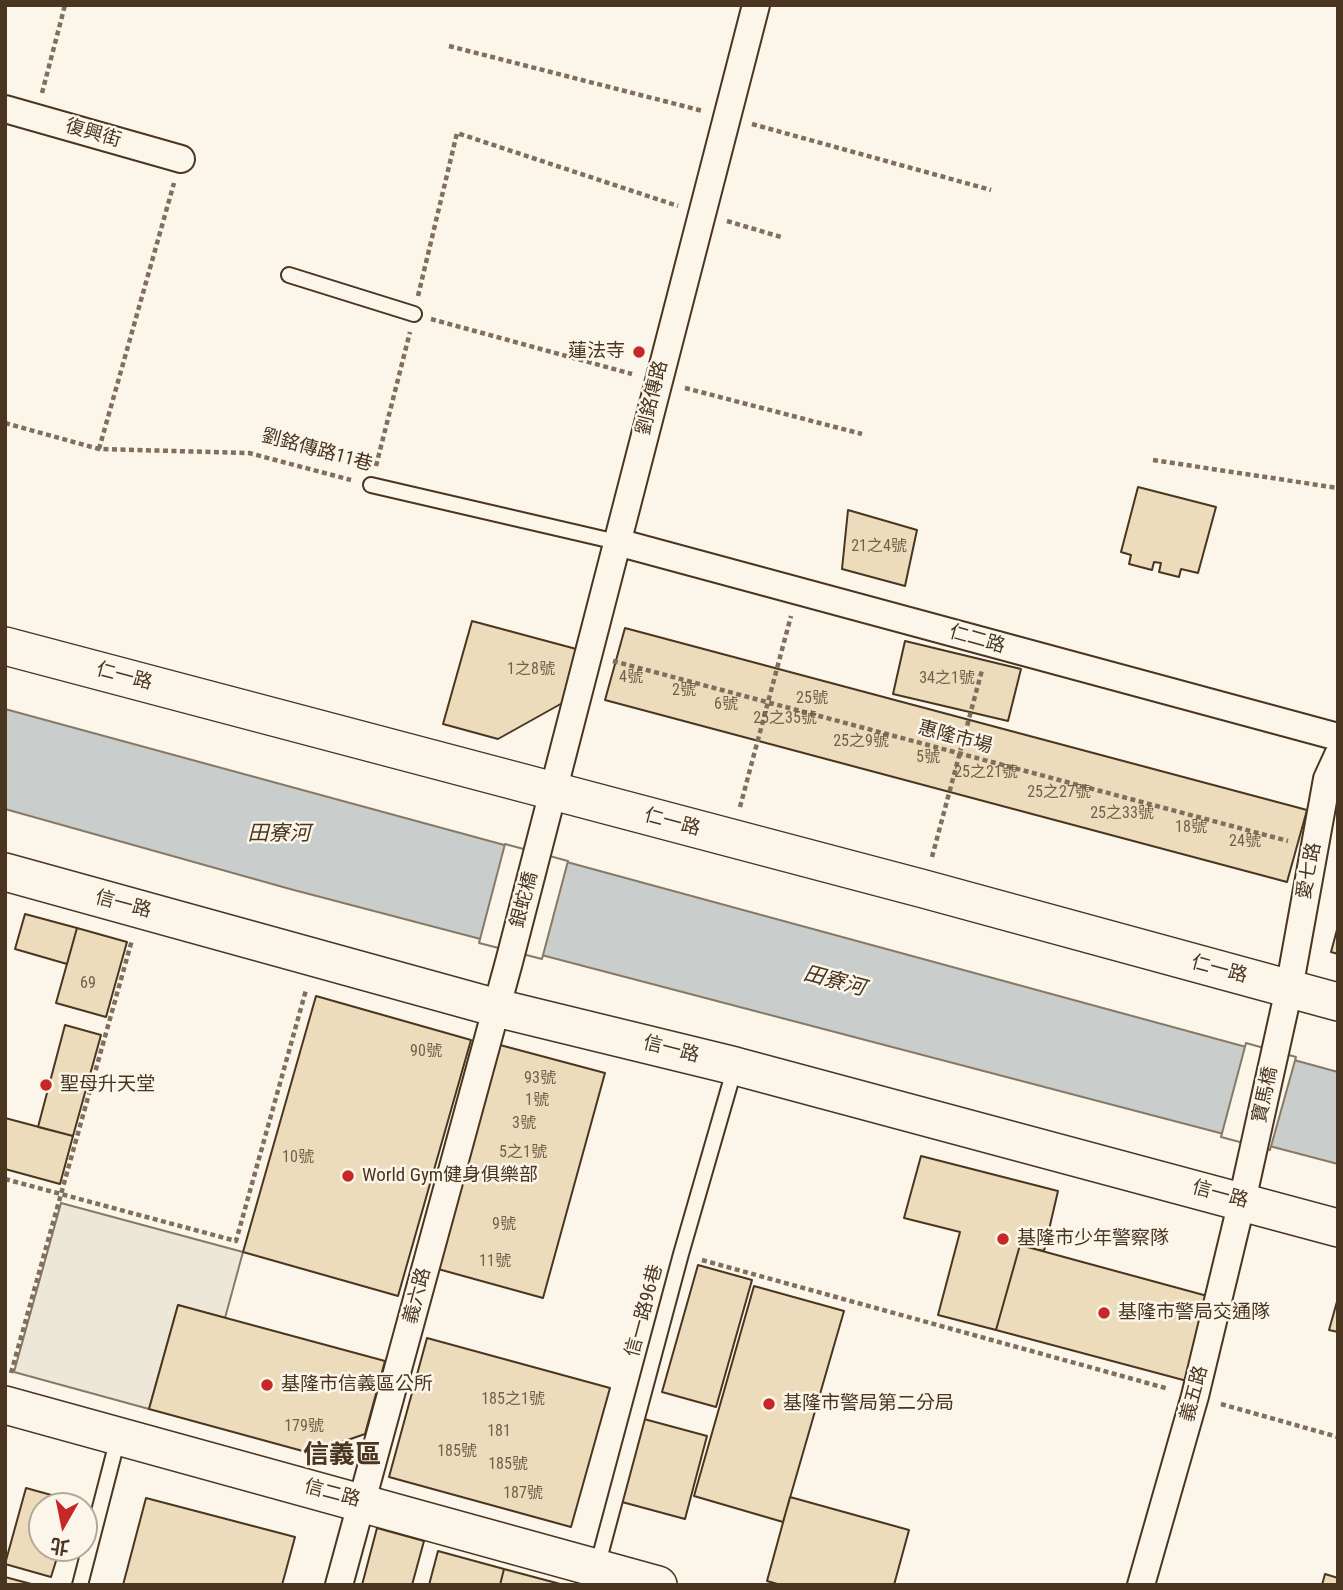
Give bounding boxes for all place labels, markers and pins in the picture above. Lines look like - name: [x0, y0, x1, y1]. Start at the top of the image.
- place label: 蓮法寺: [568, 341, 625, 363]
- marker: 蓮法寺: [631, 344, 647, 360]
- place label: 聖母升天堂: [60, 1074, 155, 1096]
- marker: 聖母升天堂: [38, 1077, 54, 1093]
- place label: World Gym健身俱樂部: [362, 1165, 538, 1187]
- marker: World Gym健身俱樂部: [340, 1168, 356, 1184]
- place label: 基隆市少年警察隊: [1017, 1228, 1169, 1250]
- marker: 基隆市少年警察隊: [995, 1231, 1011, 1247]
- place label: 基隆市警局交通隊: [1118, 1302, 1270, 1324]
- marker: 基隆市警局交通隊: [1096, 1305, 1112, 1321]
- place label: 基隆市信義區公所: [281, 1374, 433, 1396]
- marker: 基隆市信義區公所: [259, 1377, 275, 1393]
- place label: 基隆市警局第二分局: [783, 1393, 954, 1415]
- marker: 基隆市警局第二分局: [761, 1396, 777, 1412]

